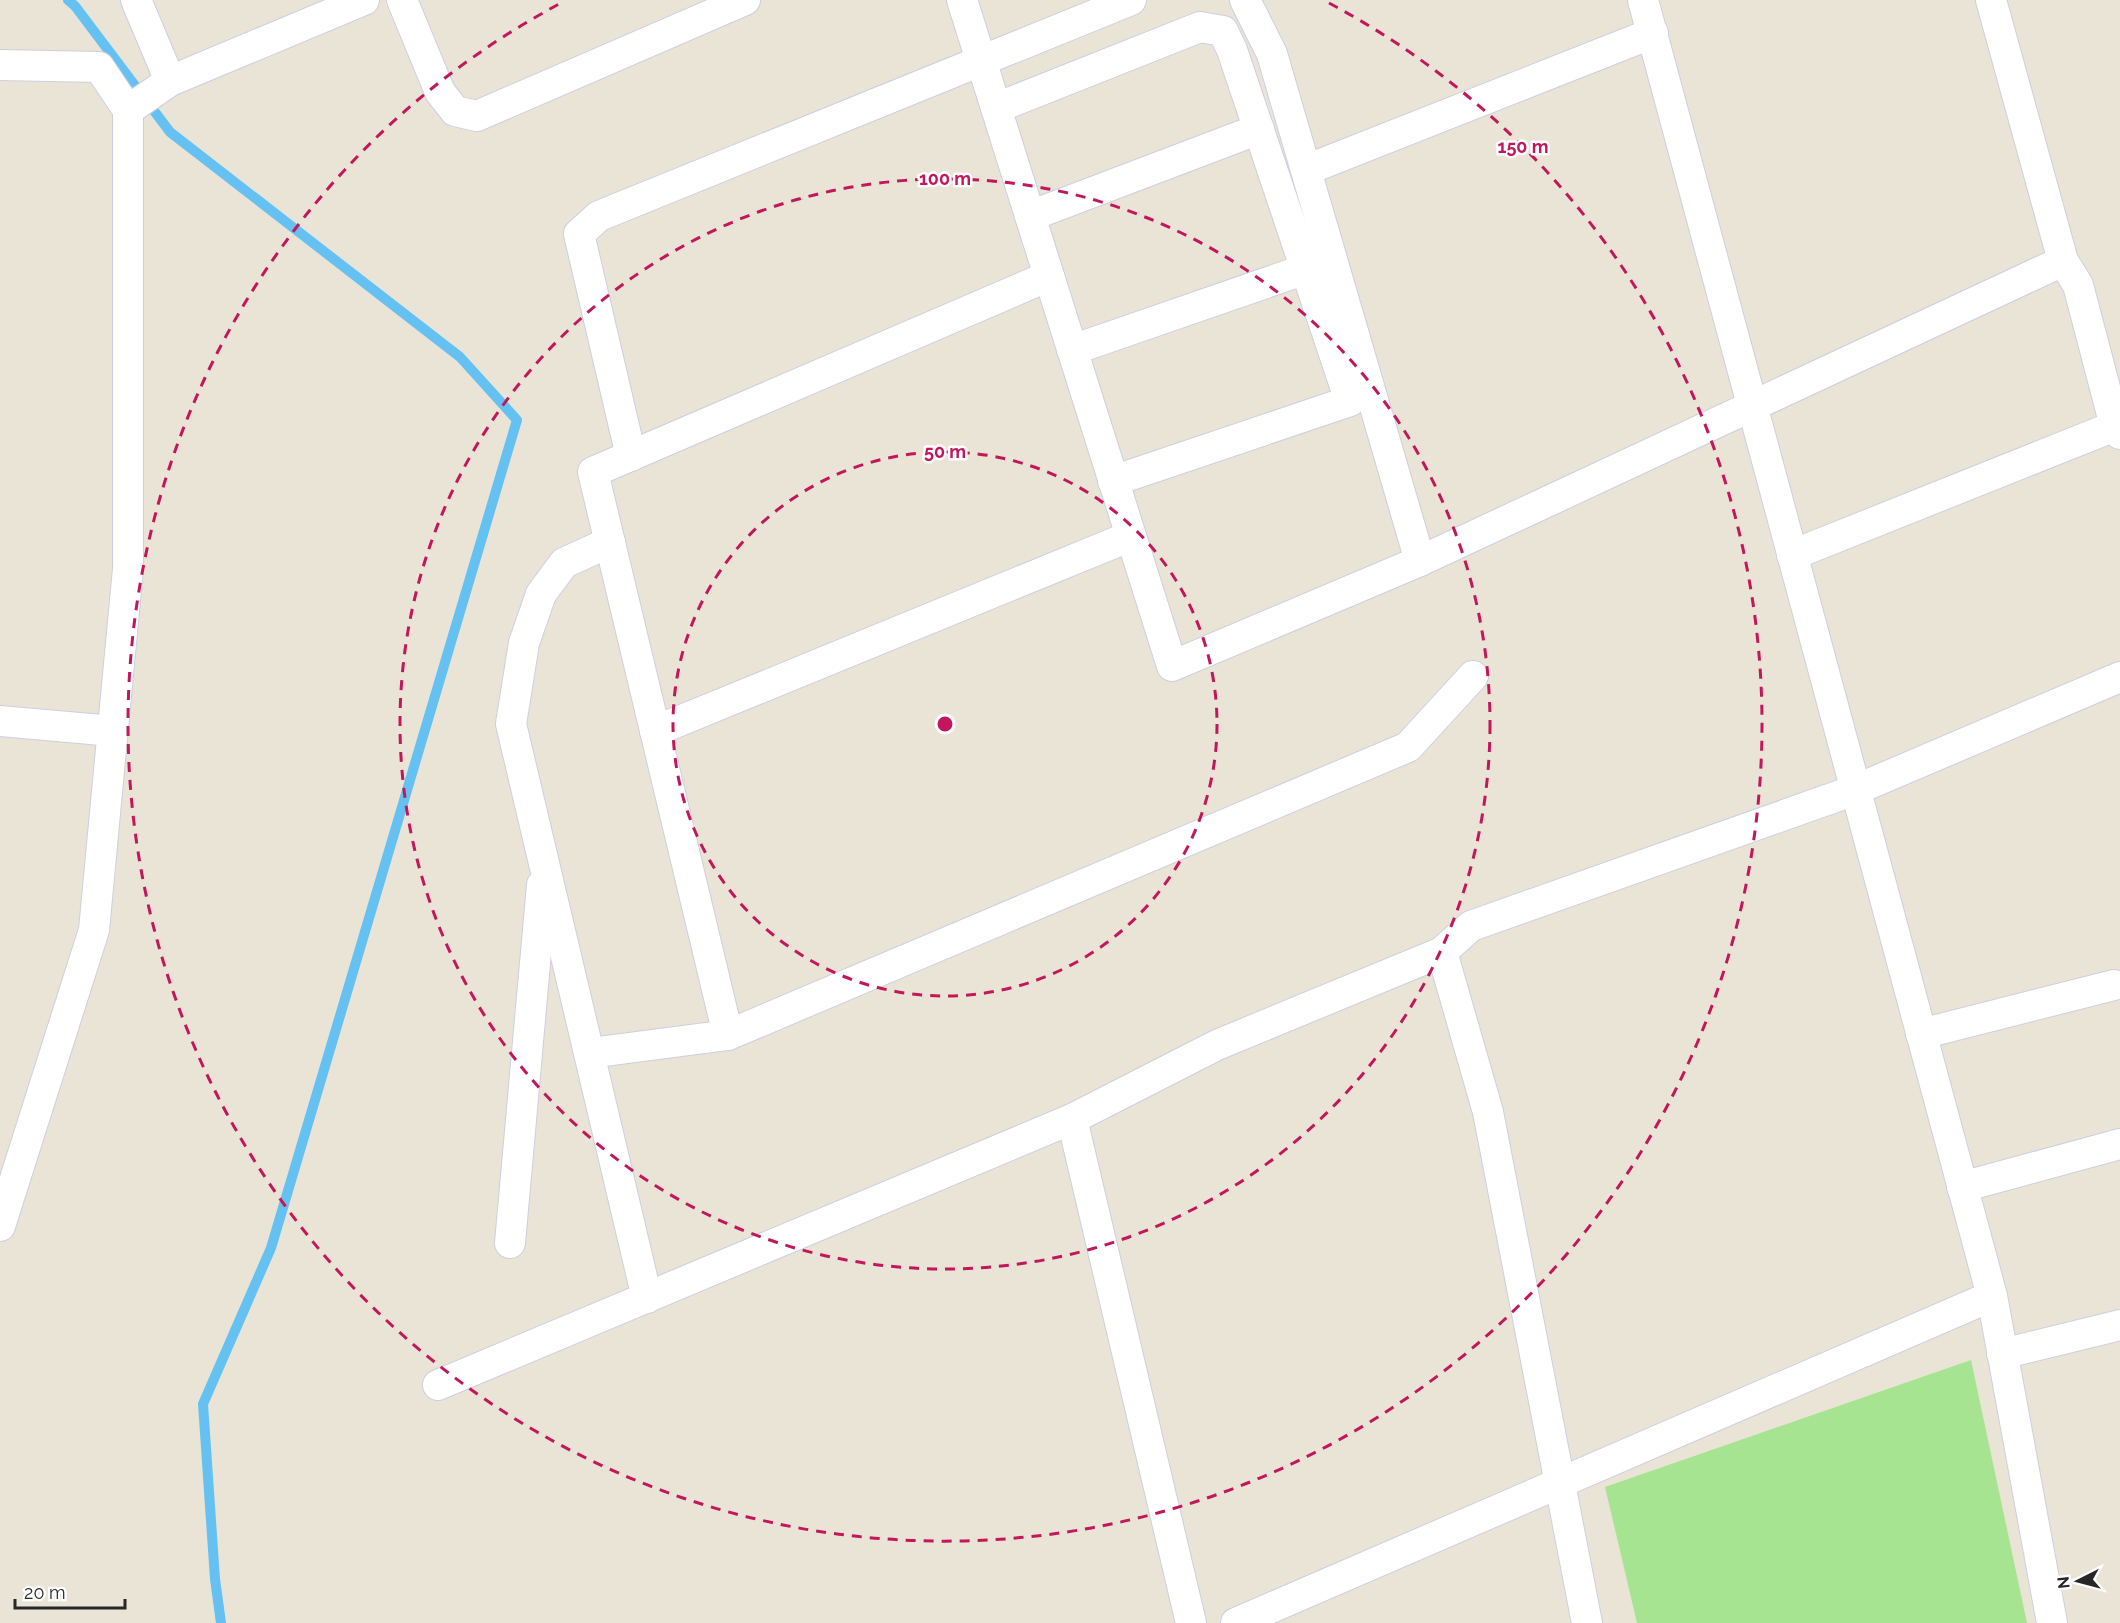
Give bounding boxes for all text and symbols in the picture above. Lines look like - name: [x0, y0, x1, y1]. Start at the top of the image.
- text: 150 m: [1498, 136, 1549, 157]
- text: 100 m: [919, 168, 971, 189]
- text: 50 m: [924, 441, 966, 462]
- centre of rings: [935, 714, 955, 734]
- north arrow: [2048, 1551, 2108, 1611]
- scale bar: [15, 1572, 124, 1610]
- text: N: [2053, 1575, 2074, 1590]
- text: 20 m: [24, 1582, 66, 1603]

